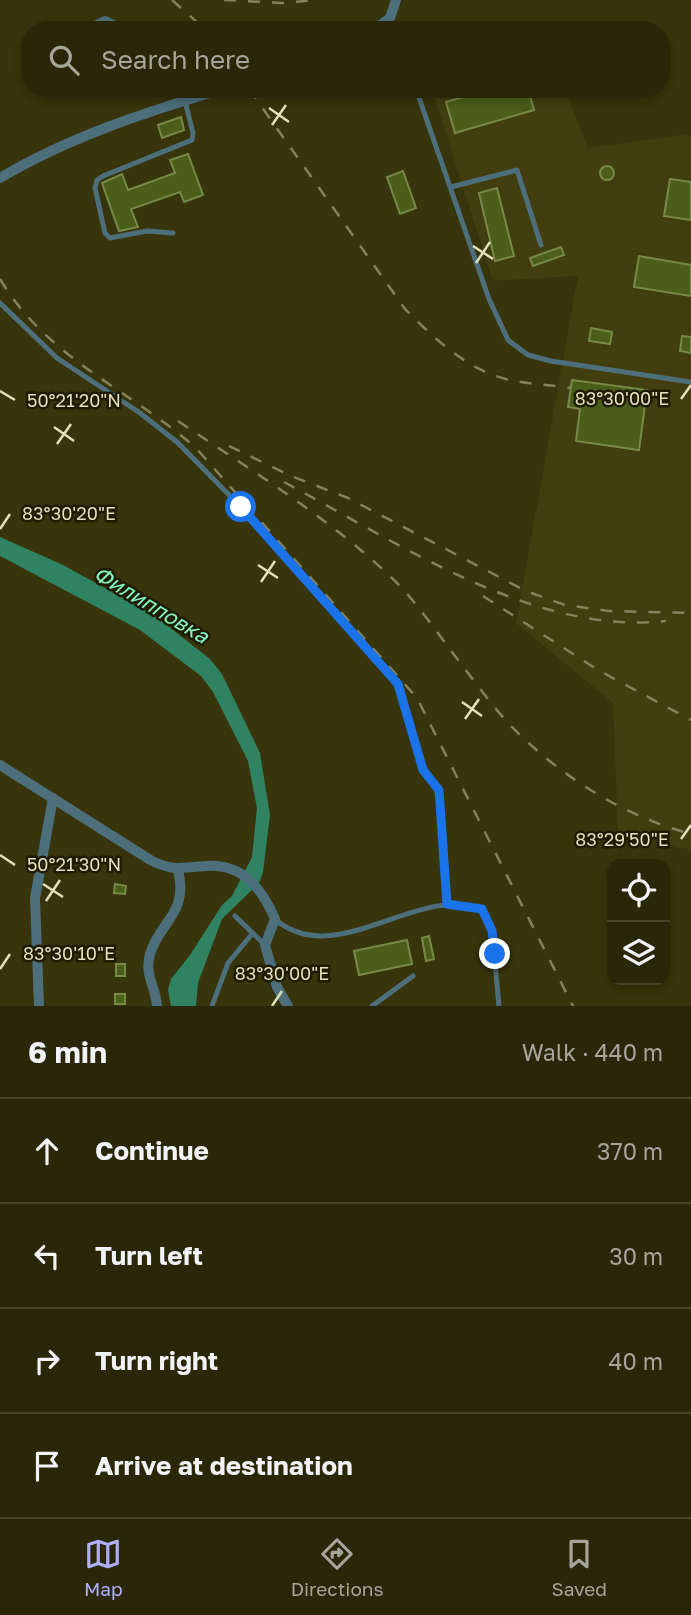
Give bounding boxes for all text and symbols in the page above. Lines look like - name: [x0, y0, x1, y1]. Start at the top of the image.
- search box: [21, 21, 670, 98]
- icon: search: [45, 41, 83, 79]
- text: Search here: [101, 44, 250, 75]
- text: 83°30'00"E: [575, 387, 669, 409]
- text: 50°21'20"N: [27, 389, 121, 411]
- route start: [225, 491, 256, 522]
- text: 83°30'20"E: [22, 502, 116, 524]
- water label: Филипповка: [89, 560, 215, 649]
- text: 83°29'50"E: [575, 828, 669, 850]
- text: 50°21'30"N: [27, 853, 121, 875]
- map controls: [607, 859, 670, 985]
- button: locate: [607, 859, 670, 922]
- button: layers: [607, 922, 670, 985]
- route end: [479, 938, 510, 969]
- text: 83°30'10"E: [23, 942, 115, 964]
- text: 83°30'00"E: [235, 962, 329, 984]
- text: 6 min: [28, 1034, 107, 1070]
- text: Walk · 440 m: [522, 1038, 663, 1066]
- icon: ahead: [28, 1132, 66, 1170]
- text: Continue: [95, 1135, 209, 1166]
- text: 370 m: [597, 1137, 663, 1165]
- icon: left: [28, 1237, 66, 1275]
- text: Turn left: [95, 1240, 203, 1271]
- text: 30 m: [609, 1242, 663, 1270]
- icon: right: [28, 1342, 66, 1380]
- text: Turn right: [95, 1345, 218, 1376]
- text: 40 m: [609, 1347, 663, 1375]
- icon: arrive: [28, 1447, 66, 1485]
- text: Arrive at destination: [95, 1450, 353, 1481]
- tab: Map: [84, 1535, 123, 1600]
- tab: Directions: [291, 1535, 384, 1600]
- tab: Saved: [552, 1535, 607, 1600]

